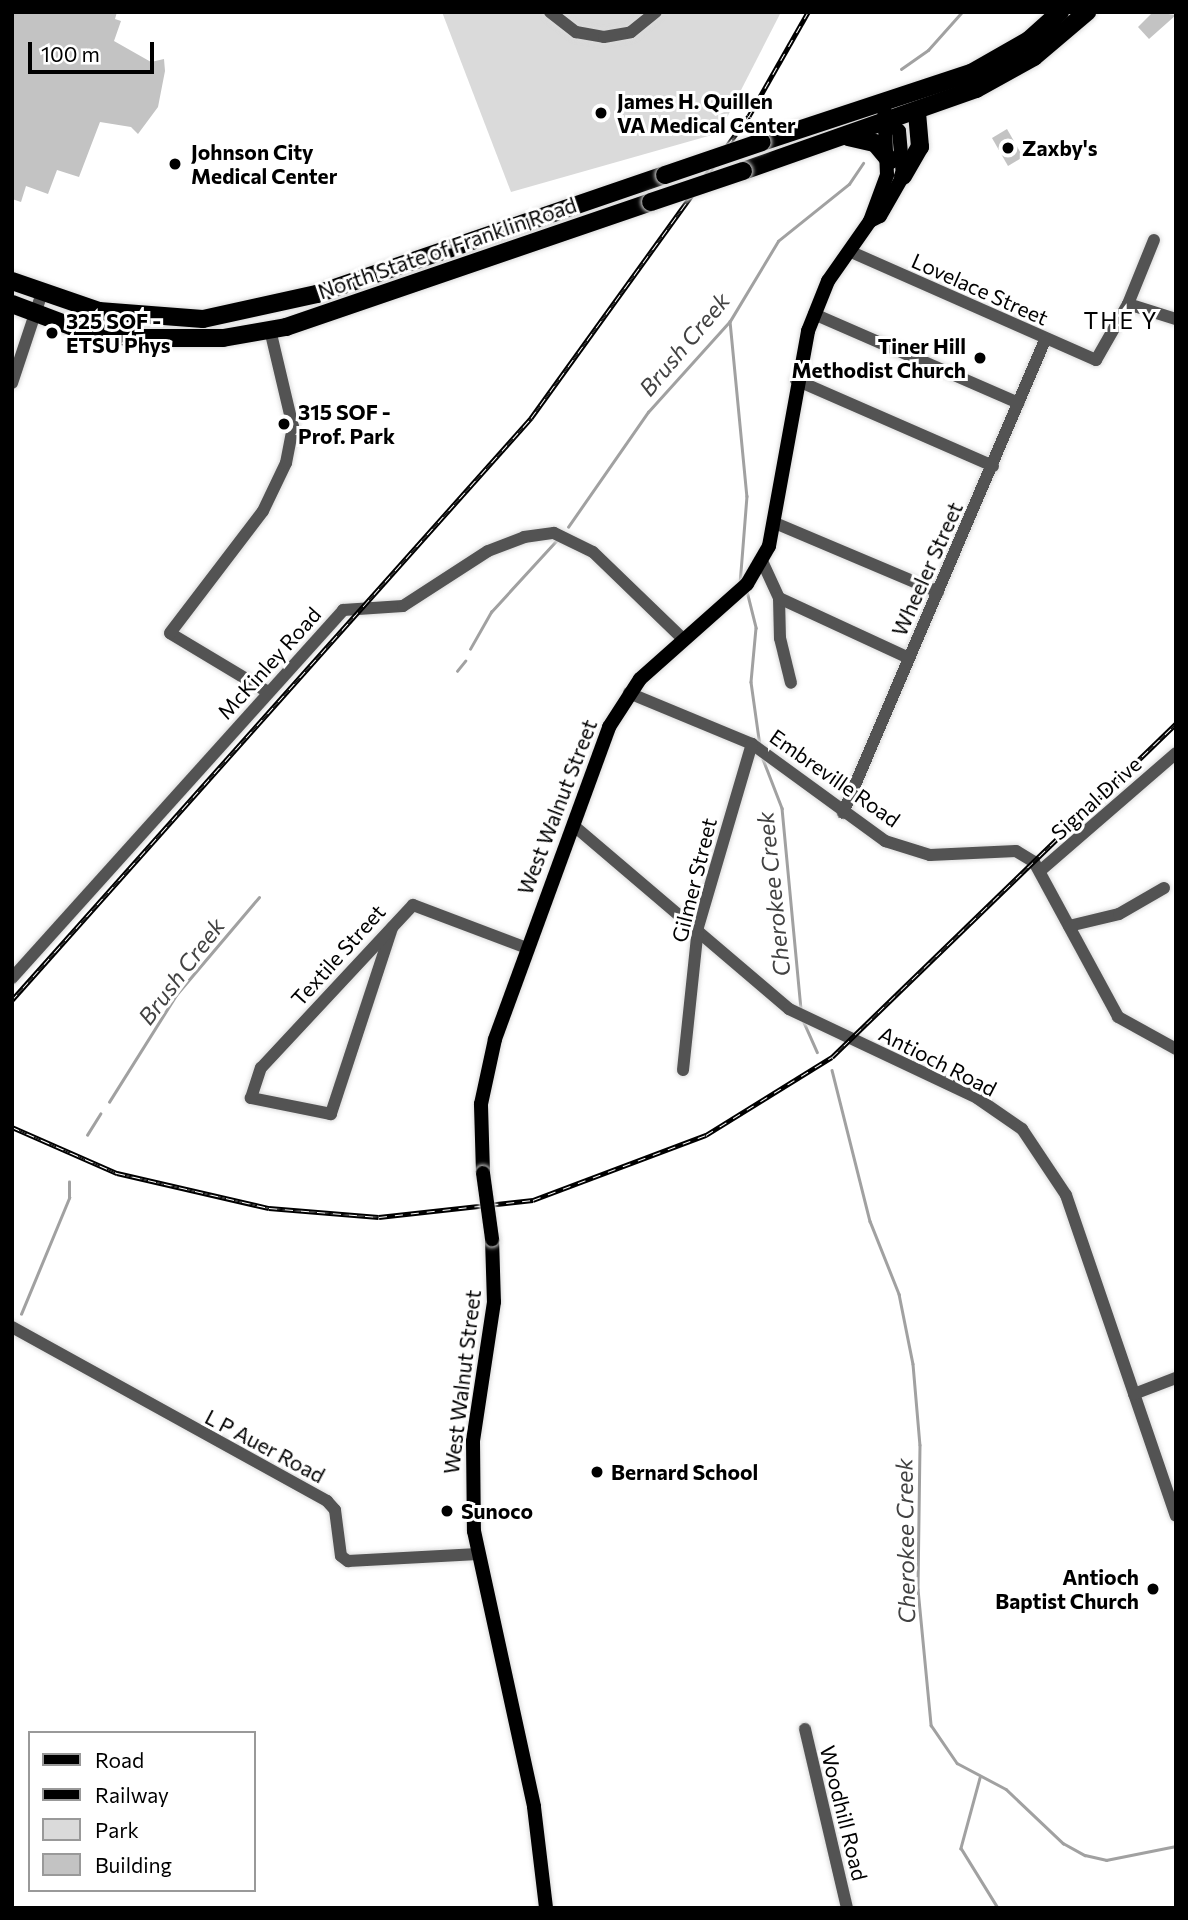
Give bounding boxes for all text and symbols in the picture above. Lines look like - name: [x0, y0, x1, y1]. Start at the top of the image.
- scale bar: [32, 28, 158, 72]
- text: 100 m: [41, 41, 100, 66]
- place label: James H. Quillen VA Medical Center: [617, 88, 796, 138]
- marker: James H. Quillen VA Medical Center: [591, 103, 611, 123]
- place label: Zaxby's: [1022, 135, 1098, 161]
- place label: Johnson City Medical Center: [191, 139, 337, 189]
- marker: Zaxby's: [1000, 140, 1016, 156]
- marker: Johnson City Medical Center: [165, 154, 185, 174]
- street label: North State of Franklin Road: [315, 192, 579, 304]
- street label: Lovelace Street: [908, 248, 1052, 330]
- water label: Brush Creek: [633, 287, 735, 401]
- district label: THE Y: [1084, 306, 1158, 334]
- place label: 325 SOF - ETSU Phys: [66, 308, 171, 358]
- marker: 325 SOF - ETSU Phys: [44, 325, 60, 341]
- place label: Tiner Hill Methodist Church: [792, 333, 966, 383]
- marker: Tiner Hill Methodist Church: [972, 350, 988, 366]
- place label: 315 SOF - Prof. Park: [298, 399, 395, 449]
- marker: 315 SOF - Prof. Park: [276, 416, 292, 432]
- street label: Wheeler Street: [886, 498, 968, 640]
- street label: McKinley Road: [212, 602, 326, 724]
- street label: West Walnut Street: [512, 716, 602, 898]
- street label: Embreville Road: [765, 724, 905, 832]
- street label: Signal Drive: [1046, 751, 1146, 845]
- water label: Cherokee Creek: [751, 810, 795, 978]
- street label: Gilmer Street: [666, 815, 722, 945]
- street label: Textile Street: [286, 899, 390, 1011]
- water label: Brush Creek: [132, 912, 230, 1030]
- street label: Antioch Road: [875, 1021, 1001, 1101]
- street label: West Walnut Street: [438, 1288, 486, 1476]
- street label: L P Auer Road: [201, 1404, 329, 1488]
- water label: Cherokee Creek: [890, 1458, 920, 1624]
- place label: Bernard School: [611, 1459, 758, 1485]
- marker: Bernard School: [589, 1464, 605, 1480]
- place label: Sunoco: [461, 1498, 533, 1524]
- marker: Sunoco: [439, 1503, 455, 1519]
- place label: Antioch Baptist Church: [995, 1564, 1139, 1614]
- marker: Antioch Baptist Church: [1145, 1581, 1161, 1597]
- legend: [28, 1731, 256, 1892]
- street label: Woodhill Road: [815, 1743, 873, 1883]
- text: Road: [95, 1747, 144, 1772]
- text: Railway: [95, 1782, 169, 1807]
- text: Park: [95, 1817, 139, 1842]
- text: Building: [95, 1852, 172, 1877]

